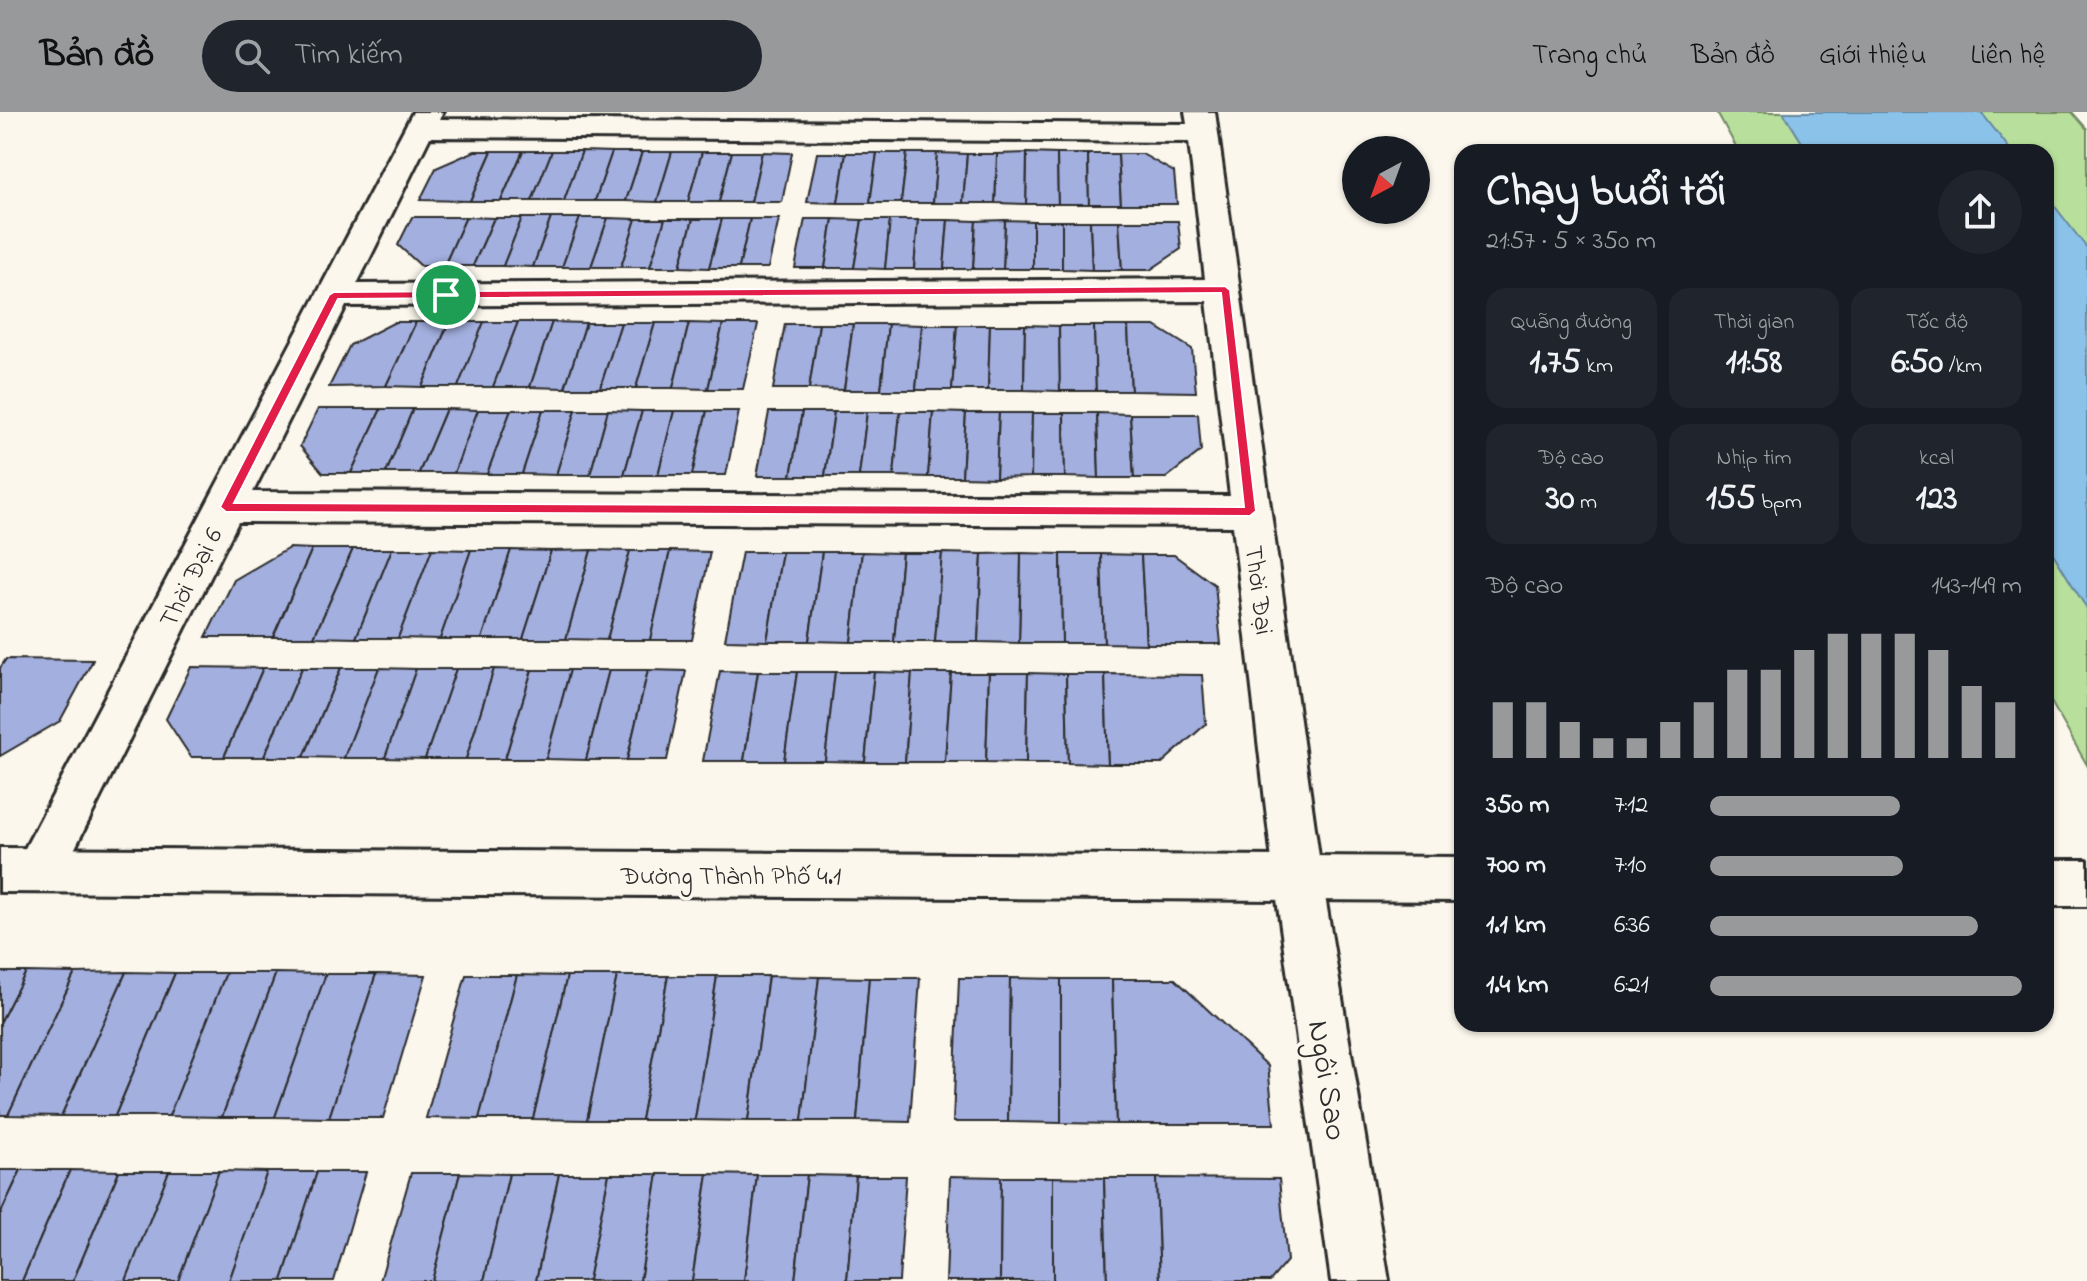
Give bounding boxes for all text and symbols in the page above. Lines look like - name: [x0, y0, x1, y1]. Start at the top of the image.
- search box: [202, 20, 762, 92]
- text: Bản đồ: [40, 28, 154, 84]
- icon: search: [230, 34, 274, 78]
- text: Tìm kiếm: [294, 34, 403, 78]
- text: Trang chủ: [1532, 36, 1647, 77]
- text: Bản đồ: [1691, 36, 1775, 77]
- text: Giới thiệu: [1819, 36, 1926, 77]
- text: Liên hệ: [1970, 36, 2047, 77]
- north arrow: [1342, 136, 1430, 224]
- map controls: [1342, 136, 1430, 224]
- text: Chạy buổi tối: [1486, 161, 1726, 225]
- button: share: [1938, 170, 2022, 254]
- text: 21:57 · 5 × 350 m: [1486, 223, 1656, 261]
- pin: [412, 261, 480, 329]
- icon: arrive: [424, 273, 468, 317]
- text: Quãng đường: [1511, 307, 1632, 339]
- text: Thời gian: [1714, 307, 1794, 339]
- text: Tốc độ: [1906, 307, 1967, 339]
- text: 1.75: [1530, 339, 1581, 389]
- text: 11:58: [1726, 339, 1782, 389]
- text: 6:50: [1891, 339, 1943, 389]
- text: km: [1581, 351, 1613, 383]
- text: /km: [1943, 351, 1982, 383]
- text: Độ cao: [1539, 443, 1604, 475]
- text: Nhịp tim: [1716, 443, 1792, 475]
- text: kcal: [1919, 443, 1954, 475]
- text: 30: [1546, 475, 1574, 525]
- text: 155: [1706, 475, 1756, 525]
- text: 123: [1916, 475, 1958, 525]
- text: m: [1574, 487, 1597, 519]
- text: bpm: [1756, 487, 1802, 519]
- street label: Thời Đại 6: [151, 522, 234, 635]
- street label: Thời Đại: [1233, 544, 1281, 637]
- text: Độ cao: [1486, 568, 1563, 606]
- text: 143–149 m: [1931, 568, 2022, 606]
- text: 350 m: [1486, 787, 1550, 825]
- text: 7:12: [1614, 787, 1648, 825]
- text: 700 m: [1486, 847, 1546, 885]
- text: 7:10: [1614, 847, 1646, 885]
- street label: Đường Thành Phố 4.1: [620, 859, 841, 897]
- text: 1.1 km: [1486, 907, 1546, 945]
- text: 6:36: [1614, 907, 1650, 945]
- text: 1.4 km: [1486, 967, 1548, 1005]
- text: 6:21: [1614, 967, 1649, 1005]
- street label: Ngôi Sao: [1293, 1017, 1358, 1144]

